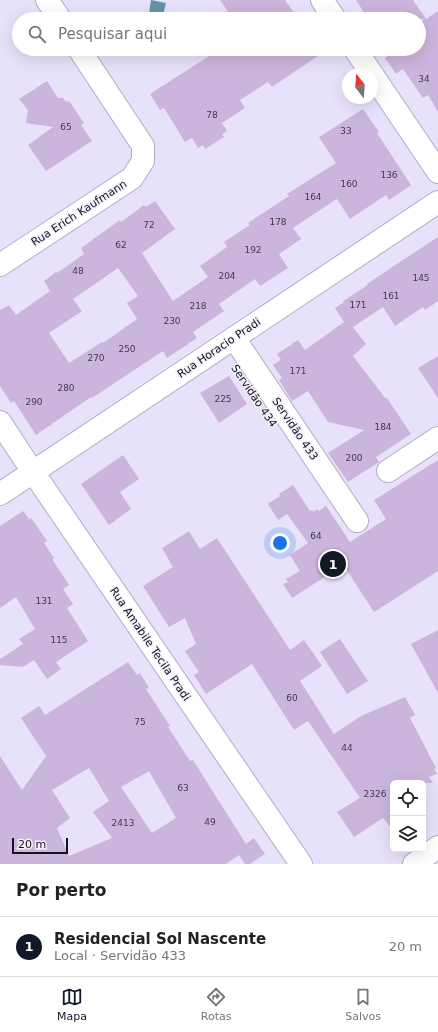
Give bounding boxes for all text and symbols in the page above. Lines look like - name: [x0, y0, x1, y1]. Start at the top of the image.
- search box: [12, 12, 426, 56]
- icon: search: [26, 23, 48, 45]
- text: Pesquisar aqui: [58, 25, 167, 43]
- north arrow: [342, 68, 378, 104]
- house number: 34: [418, 74, 430, 84]
- house number: 78: [206, 110, 218, 120]
- house number: 65: [60, 122, 72, 132]
- house number: 33: [340, 126, 352, 136]
- house number: 136: [380, 170, 398, 180]
- street label: Rua Erich Kaufmann: [29, 177, 129, 249]
- house number: 160: [340, 179, 358, 189]
- house number: 164: [304, 192, 322, 202]
- house number: 178: [269, 217, 287, 227]
- house number: 72: [143, 220, 155, 230]
- house number: 62: [115, 240, 127, 250]
- house number: 192: [244, 245, 262, 255]
- house number: 48: [72, 266, 84, 276]
- house number: 204: [218, 271, 236, 281]
- house number: 145: [412, 273, 430, 283]
- house number: 161: [382, 291, 400, 301]
- house number: 171: [349, 300, 367, 310]
- house number: 218: [189, 301, 207, 311]
- street label: Rua Horacio Pradi: [175, 315, 263, 381]
- house number: 230: [163, 316, 181, 326]
- house number: 250: [118, 344, 136, 354]
- house number: 270: [87, 353, 105, 363]
- street label: Servidão 434: [228, 362, 280, 430]
- house number: 171: [289, 366, 307, 376]
- house number: 280: [57, 383, 75, 393]
- house number: 225: [214, 394, 232, 404]
- street label: Servidão 433: [269, 395, 321, 463]
- house number: 290: [25, 397, 43, 407]
- house number: 184: [374, 422, 392, 432]
- house number: 200: [345, 453, 363, 463]
- house number: 64: [310, 531, 322, 541]
- your location: [270, 533, 290, 553]
- pin: 1: [320, 549, 346, 579]
- street label: Rua Amabile Tecila Pradi: [107, 585, 193, 703]
- house number: 131: [35, 596, 53, 606]
- house number: 115: [50, 635, 68, 645]
- house number: 60: [286, 693, 298, 703]
- house number: 75: [134, 717, 146, 727]
- house number: 44: [341, 743, 353, 753]
- map controls: [390, 780, 426, 852]
- button: locate: [390, 780, 426, 816]
- house number: 63: [177, 783, 189, 793]
- house number: 2326: [364, 789, 387, 799]
- button: layers: [390, 816, 426, 852]
- house number: 49: [204, 817, 216, 827]
- house number: 2413: [112, 818, 134, 828]
- scale bar: [12, 836, 68, 855]
- text: 20 m: [18, 838, 46, 851]
- text: Por perto: [16, 880, 106, 900]
- text: Residencial Sol Nascente: [54, 930, 266, 948]
- text: 1: [24, 939, 34, 954]
- text: 20 m: [389, 939, 422, 954]
- text: Local · Servidão 433: [54, 948, 186, 963]
- tab: Mapa: [57, 986, 87, 1023]
- tab: Rotas: [201, 986, 231, 1023]
- tab: Salvos: [345, 986, 381, 1023]

